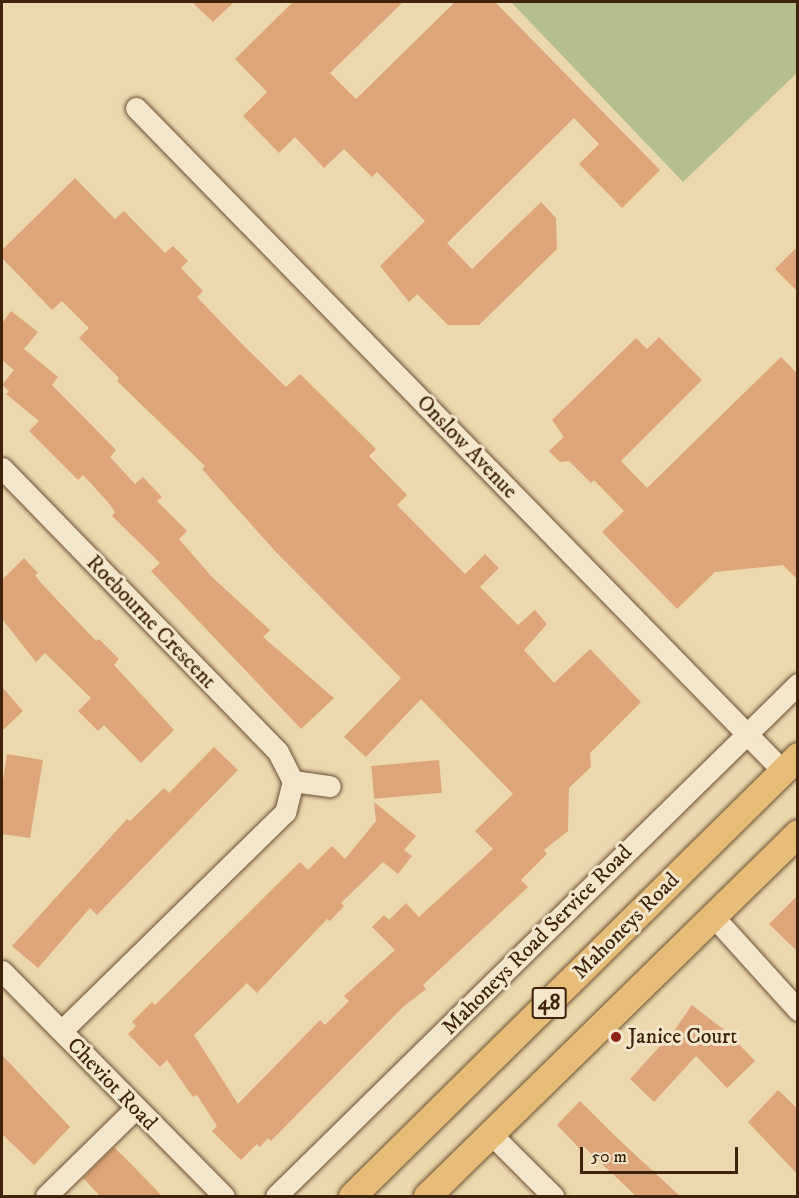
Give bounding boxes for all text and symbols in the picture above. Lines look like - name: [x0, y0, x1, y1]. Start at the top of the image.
- street label: Onslow Avenue: [411, 390, 523, 504]
- street label: Roebourne Crescent: [81, 550, 221, 694]
- street label: Mahoneys Road Service Road: [436, 839, 638, 1041]
- street label: Mahoneys Road: [567, 867, 685, 985]
- road number: 48: [531, 985, 567, 1021]
- place label: Janice Court: [628, 1024, 737, 1050]
- marker: Janice Court: [609, 1030, 623, 1044]
- street label: Cheviot Road: [61, 1032, 163, 1136]
- scale bar: [583, 1135, 740, 1173]
- text: 50 m: [591, 1146, 627, 1168]

